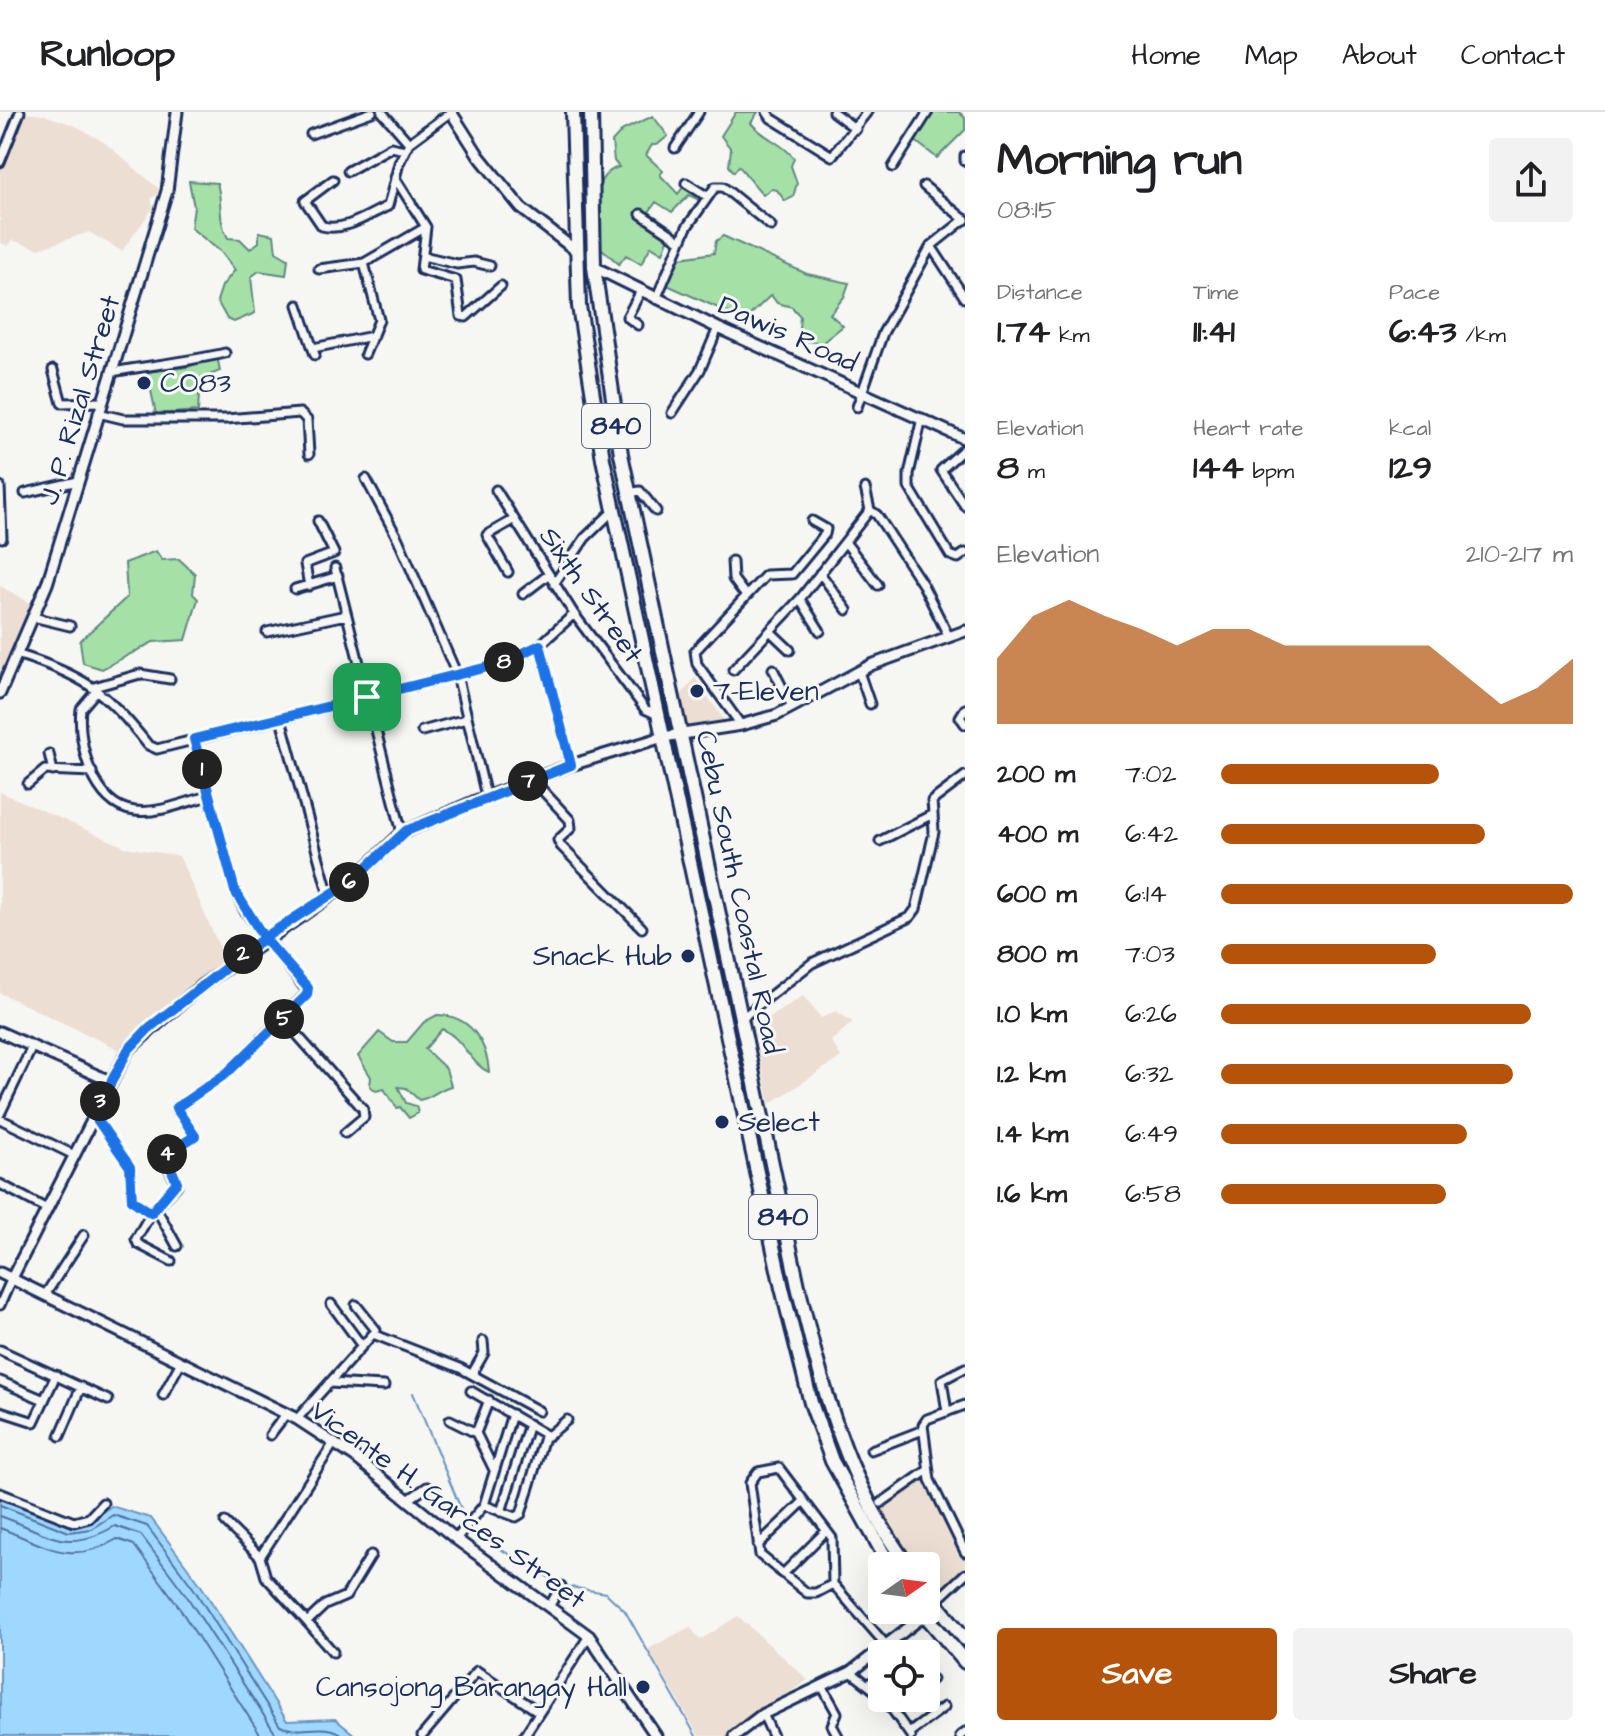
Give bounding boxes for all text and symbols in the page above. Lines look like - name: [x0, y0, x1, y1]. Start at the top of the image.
- text: Runloop: [40, 29, 175, 81]
- text: Home: [1131, 36, 1201, 75]
- text: Map: [1245, 36, 1298, 75]
- text: About: [1342, 36, 1417, 75]
- text: Contact: [1461, 36, 1565, 75]
- text: Morning run: [997, 131, 1242, 192]
- button: share: [1489, 138, 1573, 222]
- text: 08:15: [997, 192, 1056, 228]
- text: Distance: [997, 277, 1083, 308]
- text: Time: [1193, 277, 1239, 308]
- text: Pace: [1389, 277, 1440, 308]
- street label: Dawis Road: [712, 286, 864, 382]
- street label: J. P. Rizal Street: [30, 290, 131, 510]
- text: 1.74: [997, 308, 1050, 356]
- text: 11:41: [1193, 308, 1235, 356]
- text: 6:43: [1389, 308, 1456, 356]
- text: km: [1050, 320, 1090, 351]
- text: /km: [1456, 320, 1506, 351]
- place label: CO83: [160, 364, 231, 403]
- marker: CO83: [135, 374, 153, 392]
- road number: 840: [582, 404, 650, 448]
- text: Elevation: [997, 413, 1084, 444]
- text: Heart rate: [1193, 413, 1303, 444]
- text: kcal: [1389, 413, 1431, 444]
- text: 8: [997, 444, 1019, 492]
- text: 144: [1193, 444, 1244, 492]
- text: 129: [1389, 444, 1432, 492]
- text: m: [1019, 456, 1045, 487]
- text: bpm: [1244, 456, 1294, 487]
- street label: Sixth Street: [530, 519, 653, 672]
- text: Elevation: [997, 536, 1099, 572]
- text: 210–217 m: [1465, 536, 1573, 572]
- pin: 8: [484, 642, 524, 682]
- text: 8: [497, 646, 511, 677]
- pin: [333, 663, 401, 731]
- place label: 7-Eleven: [713, 672, 819, 711]
- icon: arrive: [345, 675, 389, 719]
- marker: 7-Eleven: [688, 682, 706, 700]
- street label: Cebu South Coastal Road: [686, 727, 792, 1057]
- pin: 1: [182, 749, 222, 789]
- text: 1: [201, 753, 203, 784]
- text: 200 m: [997, 756, 1075, 792]
- text: 7:02: [1125, 756, 1177, 792]
- pin: 7: [508, 761, 548, 801]
- text: 7: [521, 765, 535, 796]
- text: 400 m: [997, 816, 1078, 852]
- text: 6:42: [1125, 816, 1178, 852]
- pin: 6: [329, 862, 369, 902]
- text: 6: [342, 866, 356, 897]
- text: 600 m: [997, 876, 1077, 912]
- text: 6:14: [1125, 876, 1167, 912]
- pin: 2: [223, 934, 263, 974]
- text: 800 m: [997, 936, 1077, 972]
- text: 7:03: [1125, 936, 1175, 972]
- place label: Snack Hub: [533, 937, 672, 976]
- text: 2: [237, 938, 249, 969]
- marker: Snack Hub: [679, 947, 697, 965]
- text: 1.0 km: [997, 996, 1067, 1032]
- text: 6:26: [1125, 996, 1177, 1032]
- pin: 5: [264, 999, 304, 1039]
- text: 5: [276, 1003, 292, 1034]
- text: 1.2 km: [997, 1056, 1065, 1092]
- text: 6:32: [1125, 1056, 1174, 1092]
- pin: 3: [80, 1081, 120, 1121]
- text: 3: [94, 1085, 106, 1116]
- place label: Select: [738, 1103, 820, 1142]
- marker: Select: [713, 1113, 731, 1131]
- text: 1.4 km: [997, 1116, 1068, 1152]
- text: 6:49: [1125, 1116, 1178, 1152]
- pin: 4: [147, 1134, 187, 1174]
- text: 4: [160, 1138, 174, 1169]
- text: 1.6 km: [997, 1176, 1067, 1212]
- text: 6:58: [1125, 1176, 1181, 1212]
- road number: 840: [749, 1195, 817, 1239]
- street label: Vicente H. Garces Street: [302, 1392, 594, 1619]
- north arrow: [868, 1552, 940, 1624]
- map controls: [868, 1552, 940, 1712]
- button: Save: [997, 1628, 1277, 1720]
- button: Share: [1293, 1628, 1573, 1720]
- button: locate: [868, 1640, 940, 1712]
- place label: Cansojong Barangay Hall: [316, 1668, 627, 1709]
- marker: Cansojong Barangay Hall: [634, 1678, 652, 1696]

